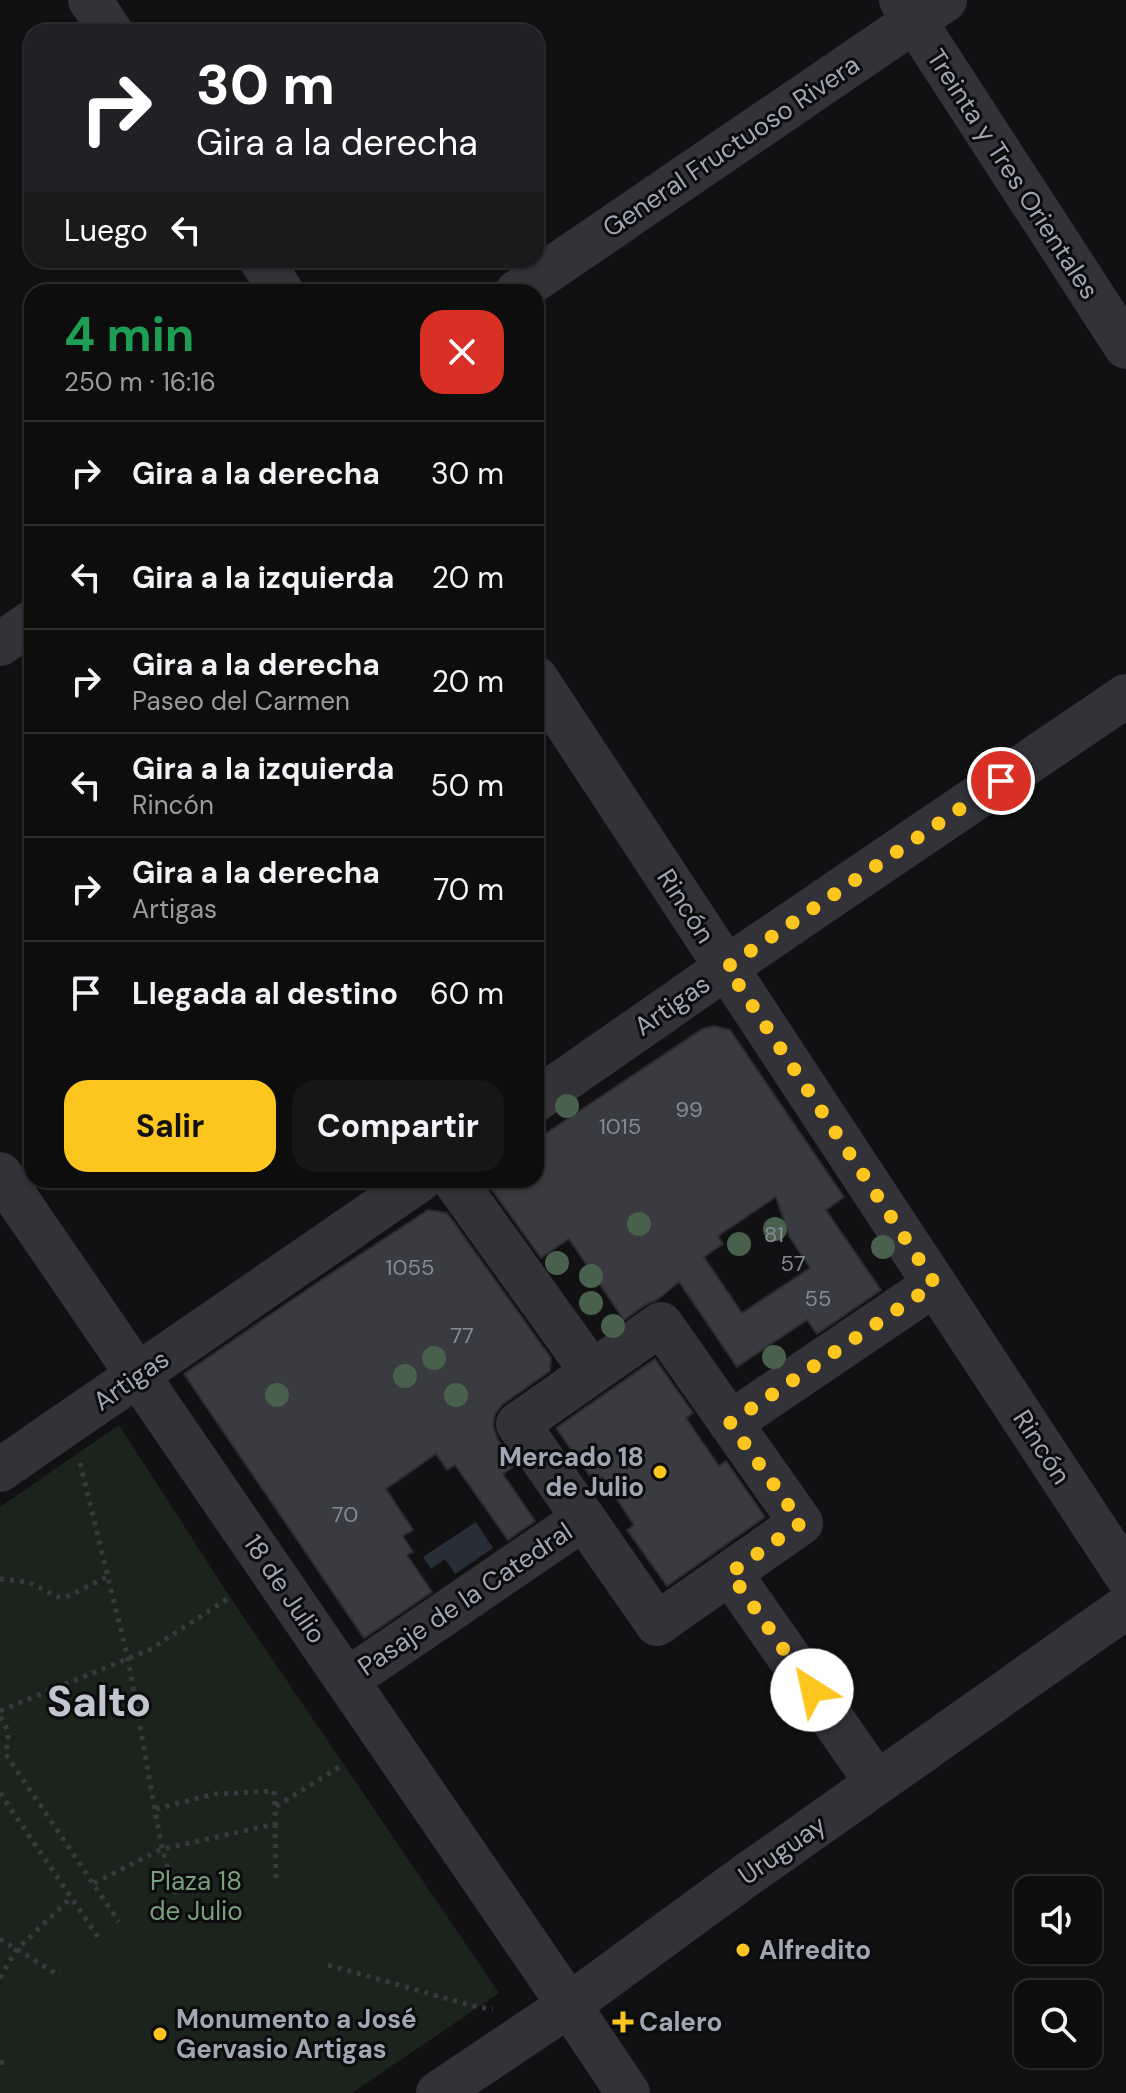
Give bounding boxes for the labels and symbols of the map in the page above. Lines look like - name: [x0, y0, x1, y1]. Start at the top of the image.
- street label: Treinta y Tres Orientales: [919, 43, 1107, 305]
- street label: General Fructuoso Rivera: [596, 47, 866, 245]
- pin: [967, 747, 1035, 815]
- street label: Rincón: [649, 862, 723, 950]
- street label: Artigas: [627, 967, 717, 1043]
- house number: 99: [675, 1095, 703, 1124]
- house number: 1015: [599, 1112, 641, 1141]
- house number: 81: [764, 1220, 784, 1249]
- house number: 57: [781, 1249, 805, 1278]
- house number: 1055: [386, 1253, 434, 1282]
- house number: 55: [805, 1284, 831, 1313]
- house number: 77: [450, 1321, 474, 1350]
- street label: Artigas: [86, 1342, 176, 1418]
- street label: Rincón: [1005, 1403, 1079, 1491]
- place label: Mercado 18 de Julio: [499, 1440, 644, 1504]
- marker: Mercado 18 de Julio: [651, 1463, 669, 1481]
- house number: 70: [332, 1500, 358, 1529]
- street label: Pasaje de la Catedral: [351, 1515, 579, 1683]
- street label: 18 de Julio: [236, 1528, 334, 1650]
- position arrow: [770, 1648, 854, 1732]
- district label: Salto: [47, 1674, 151, 1729]
- street label: Uruguay: [732, 1808, 832, 1892]
- park label: Plaza 18 de Julio: [149, 1864, 243, 1928]
- place label: Alfredito: [759, 1933, 871, 1967]
- marker: Alfredito: [734, 1941, 752, 1959]
- place label: Monumento a José Gervasio Artigas: [176, 2002, 417, 2066]
- place label: Calero: [639, 2005, 722, 2039]
- marker: Calero: [614, 2013, 632, 2031]
- marker: Monumento a José Gervasio Artigas: [151, 2025, 169, 2043]

